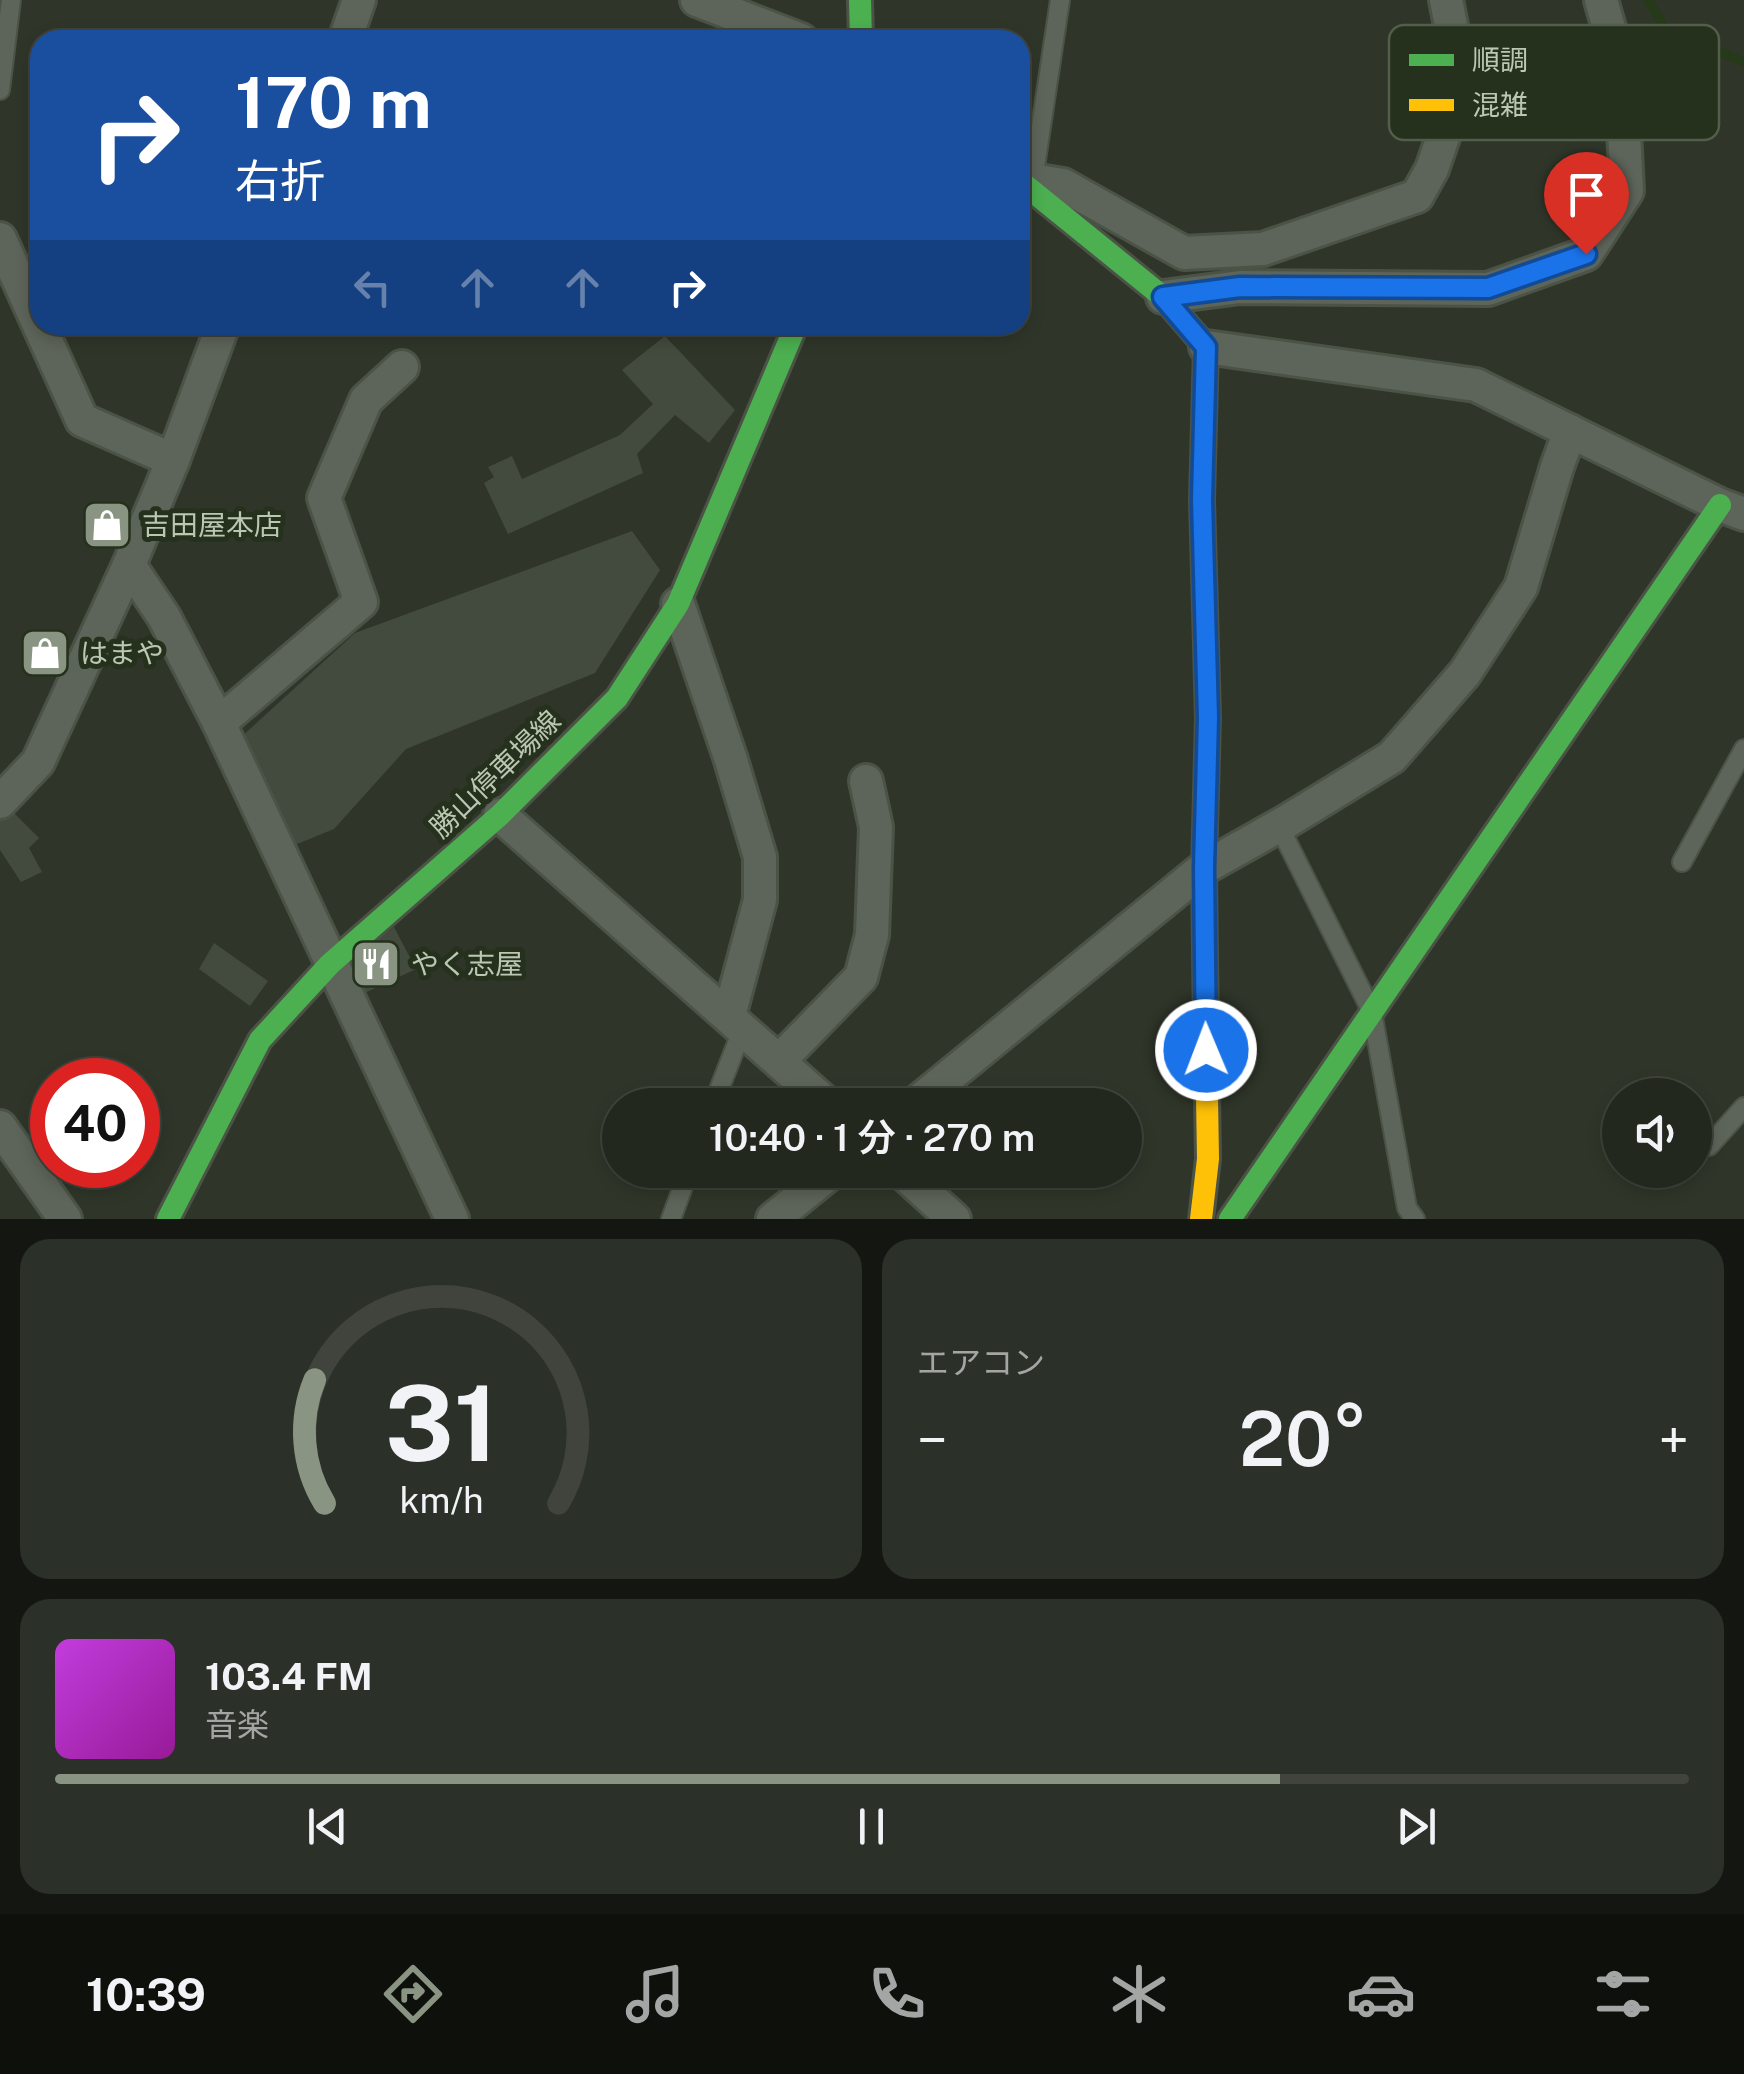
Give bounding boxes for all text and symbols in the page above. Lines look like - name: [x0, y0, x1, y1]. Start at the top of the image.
- legend: [1389, 25, 1719, 140]
- text: 順調: [1472, 43, 1528, 76]
- text: 170 m: [235, 61, 432, 144]
- icon: right: [70, 70, 200, 200]
- text: 混雑: [1472, 88, 1528, 121]
- pin: [1544, 152, 1629, 255]
- text: 右折: [235, 154, 325, 207]
- icon: arrive: [1559, 167, 1614, 222]
- icon: left: [345, 260, 400, 315]
- icon: ahead: [450, 260, 505, 315]
- icon: ahead: [555, 260, 610, 315]
- icon: right: [660, 260, 715, 315]
- shop icon: 吉田屋本店: [81, 499, 133, 551]
- place label: 吉田屋本店: [142, 508, 282, 541]
- shop icon: はまや: [19, 627, 71, 679]
- place label: はまや: [80, 636, 164, 669]
- street label: 勝山停車場線: [423, 703, 567, 844]
- restaurant icon: やく志屋: [350, 938, 402, 990]
- place label: やく志屋: [411, 947, 523, 980]
- position arrow: [1154, 998, 1258, 1102]
- speed limit sign: 40: [30, 1058, 160, 1188]
- map controls: [1602, 1078, 1712, 1188]
- button: sound: [1602, 1078, 1712, 1188]
- text: 10:40 · 1 分 · 270 m: [709, 1115, 1035, 1160]
- text: エアコン: [917, 1344, 1045, 1381]
- text: 31: [384, 1362, 498, 1484]
- text: 20°: [1239, 1395, 1367, 1483]
- text: −: [917, 1408, 948, 1472]
- text: +: [1658, 1408, 1689, 1472]
- text: km/h: [399, 1479, 483, 1521]
- text: 103.4 FM: [205, 1654, 373, 1699]
- text: 音楽: [205, 1706, 269, 1743]
- icon: previous: [300, 1799, 355, 1854]
- icon: pause: [844, 1799, 899, 1854]
- icon: next: [1389, 1799, 1444, 1854]
- icon: directions: [378, 1959, 448, 2029]
- icon: music: [620, 1959, 690, 2029]
- icon: phone: [862, 1959, 932, 2029]
- icon: climate: [1104, 1959, 1174, 2029]
- icon: car: [1346, 1959, 1416, 2029]
- icon: filters: [1588, 1959, 1658, 2029]
- text: 10:39: [86, 1968, 206, 2021]

